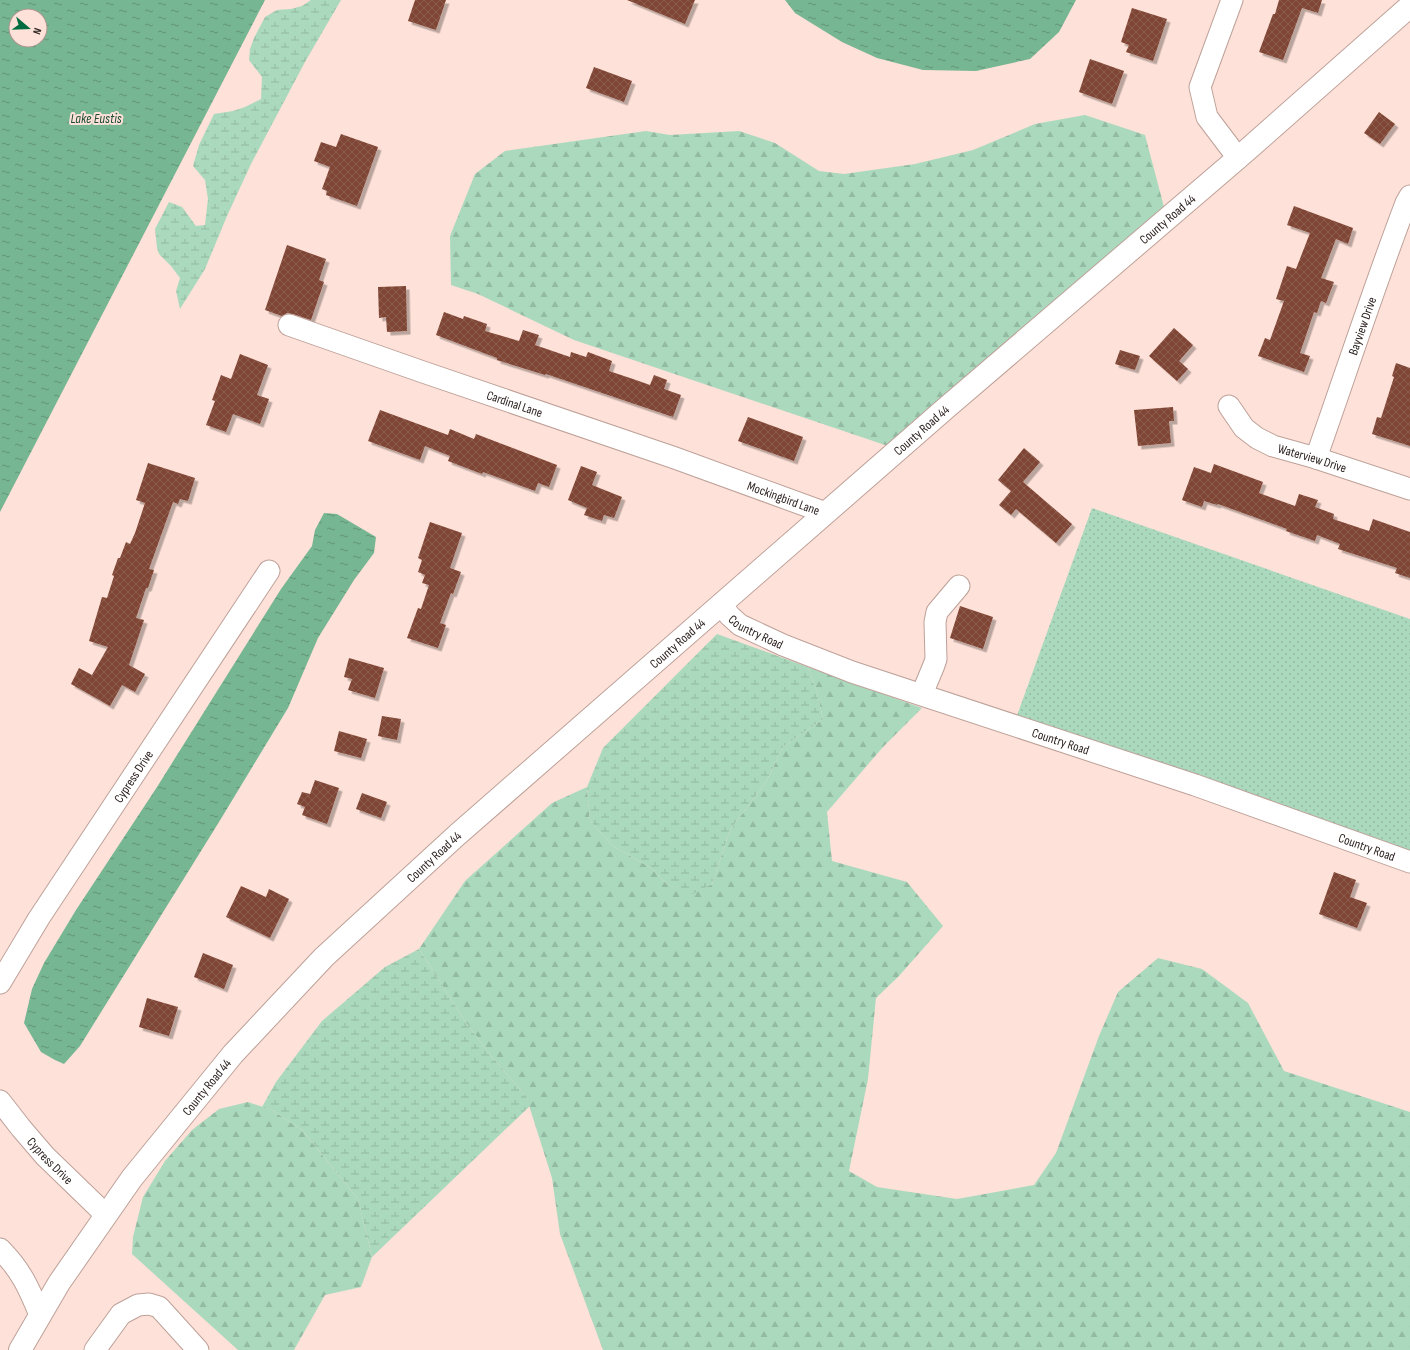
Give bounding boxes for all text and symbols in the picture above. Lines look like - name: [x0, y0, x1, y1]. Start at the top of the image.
- north arrow: [8, 8, 48, 48]
- text: N: [30, 26, 44, 36]
- water label: Lake Eustis: [70, 110, 122, 127]
- street label: County Road 44: [1136, 191, 1199, 248]
- street label: Bayview Drive: [1345, 295, 1380, 357]
- street label: Cardinal Lane: [484, 387, 545, 421]
- street label: County Road 44: [891, 402, 953, 459]
- street label: Waterview Drive: [1276, 441, 1348, 477]
- street label: Mockingbird Lane: [745, 478, 822, 519]
- street label: Country Road: [725, 612, 786, 653]
- street label: County Road 44: [647, 615, 709, 672]
- street label: Country Road: [1030, 725, 1091, 759]
- street label: Cypress Drive: [111, 747, 157, 806]
- street label: County Road 44: [404, 828, 465, 886]
- street label: Country Road: [1336, 830, 1397, 865]
- street label: County Road 44: [179, 1055, 235, 1119]
- street label: Cypress Drive: [23, 1134, 76, 1188]

